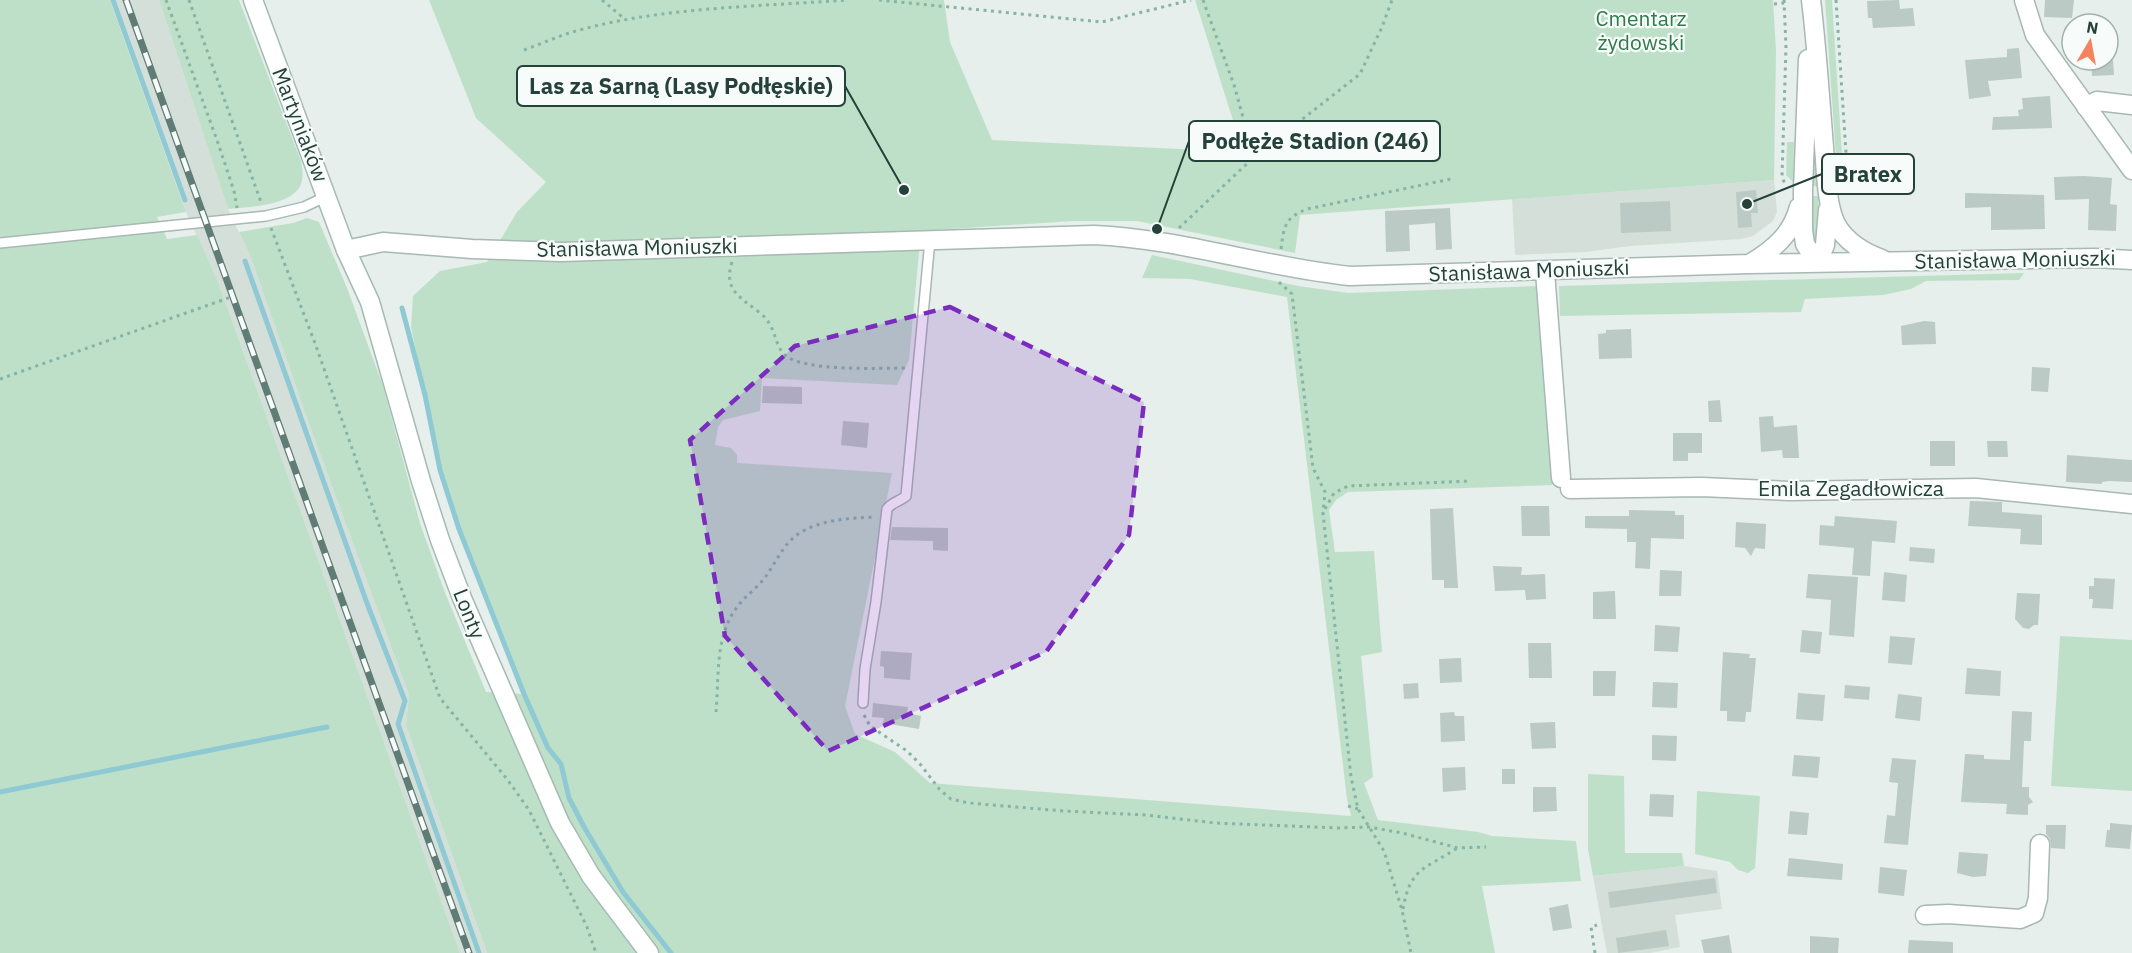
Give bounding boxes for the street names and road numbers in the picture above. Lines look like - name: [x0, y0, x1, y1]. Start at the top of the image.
- street label: Martyniaków: [266, 63, 336, 186]
- street label: Stanisława Moniuszki: [536, 231, 738, 263]
- street label: Stanisława Moniuszki: [1914, 243, 2116, 275]
- street label: Stanisława Moniuszki: [1428, 252, 1630, 288]
- street label: Emila Zegadłowicza: [1758, 474, 1944, 502]
- street label: Lonty: [447, 584, 493, 643]

